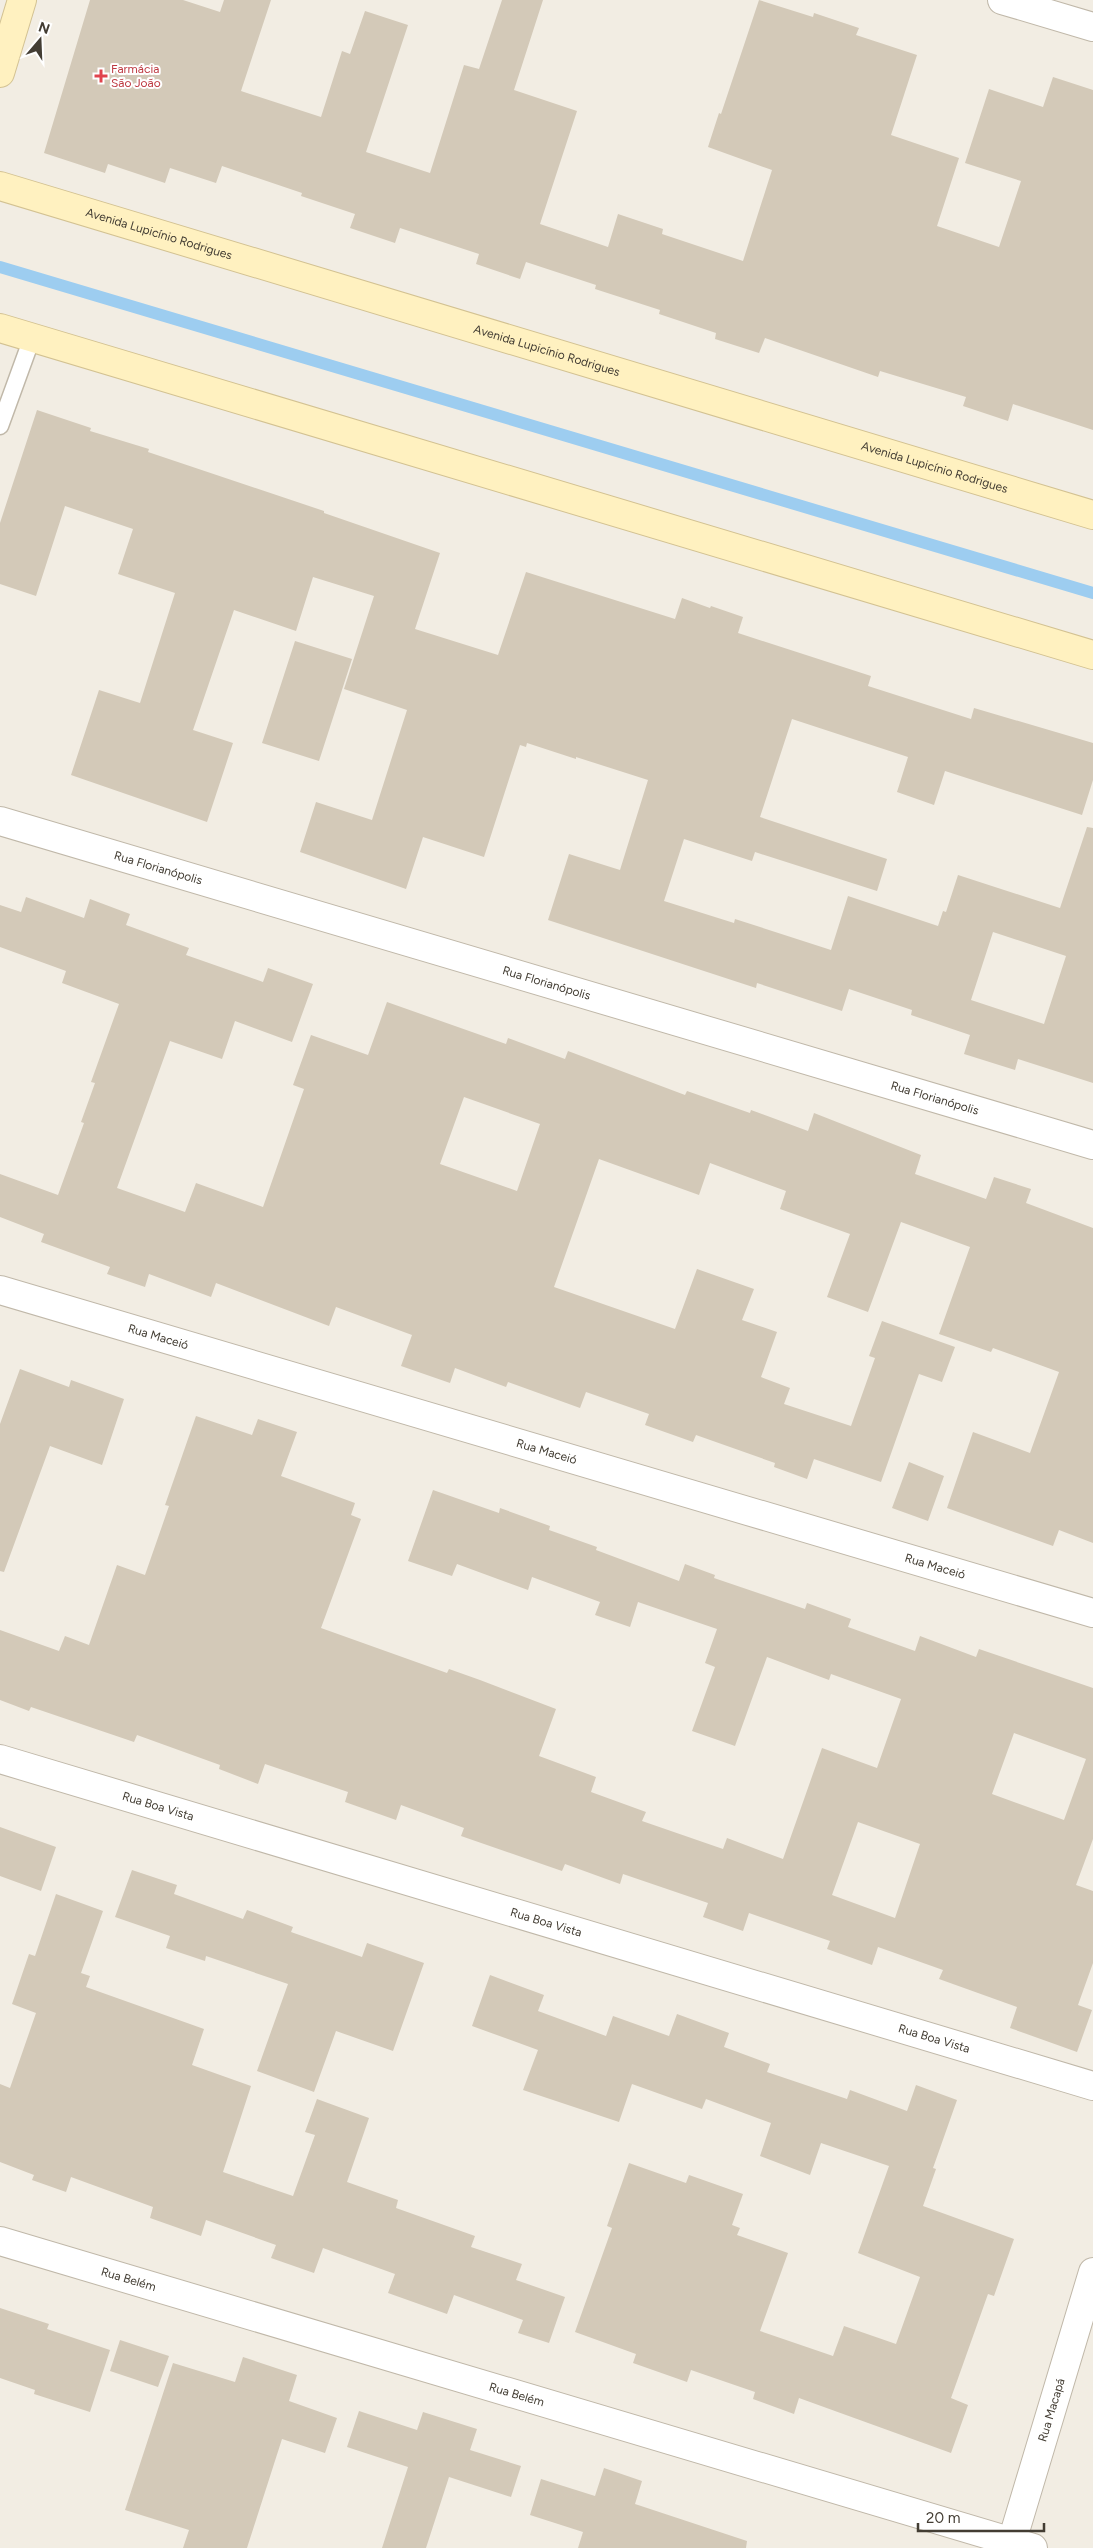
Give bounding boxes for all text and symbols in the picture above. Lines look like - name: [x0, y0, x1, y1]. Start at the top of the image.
- north arrow: [15, 15, 65, 65]
- text: N: [36, 18, 52, 38]
- place label: Farmácia São João: [111, 62, 161, 90]
- marker: Farmácia São João: [95, 70, 107, 82]
- street label: Avenida Lupicínio Rodrigues: [84, 205, 234, 263]
- street label: Avenida Lupicínio Rodrigues: [472, 322, 622, 379]
- street label: Avenida Lupicínio Rodrigues: [860, 439, 1010, 496]
- street label: Rua Florianópolis: [112, 848, 204, 888]
- street label: Rua Florianópolis: [501, 963, 593, 1003]
- street label: Rua Florianópolis: [889, 1078, 981, 1118]
- street label: Rua Maceió: [126, 1321, 190, 1352]
- street label: Rua Maceió: [515, 1436, 579, 1467]
- street label: Rua Maceió: [903, 1551, 967, 1582]
- street label: Rua Boa Vista: [121, 1789, 196, 1824]
- street label: Rua Boa Vista: [509, 1905, 584, 1940]
- street label: Rua Boa Vista: [897, 2021, 972, 2056]
- street label: Rua Belém: [99, 2264, 158, 2294]
- street label: Rua Macapá: [1035, 2377, 1068, 2443]
- street label: Rua Belém: [488, 2380, 546, 2409]
- scale bar: [918, 2500, 1044, 2532]
- text: 20 m: [926, 2509, 960, 2527]

